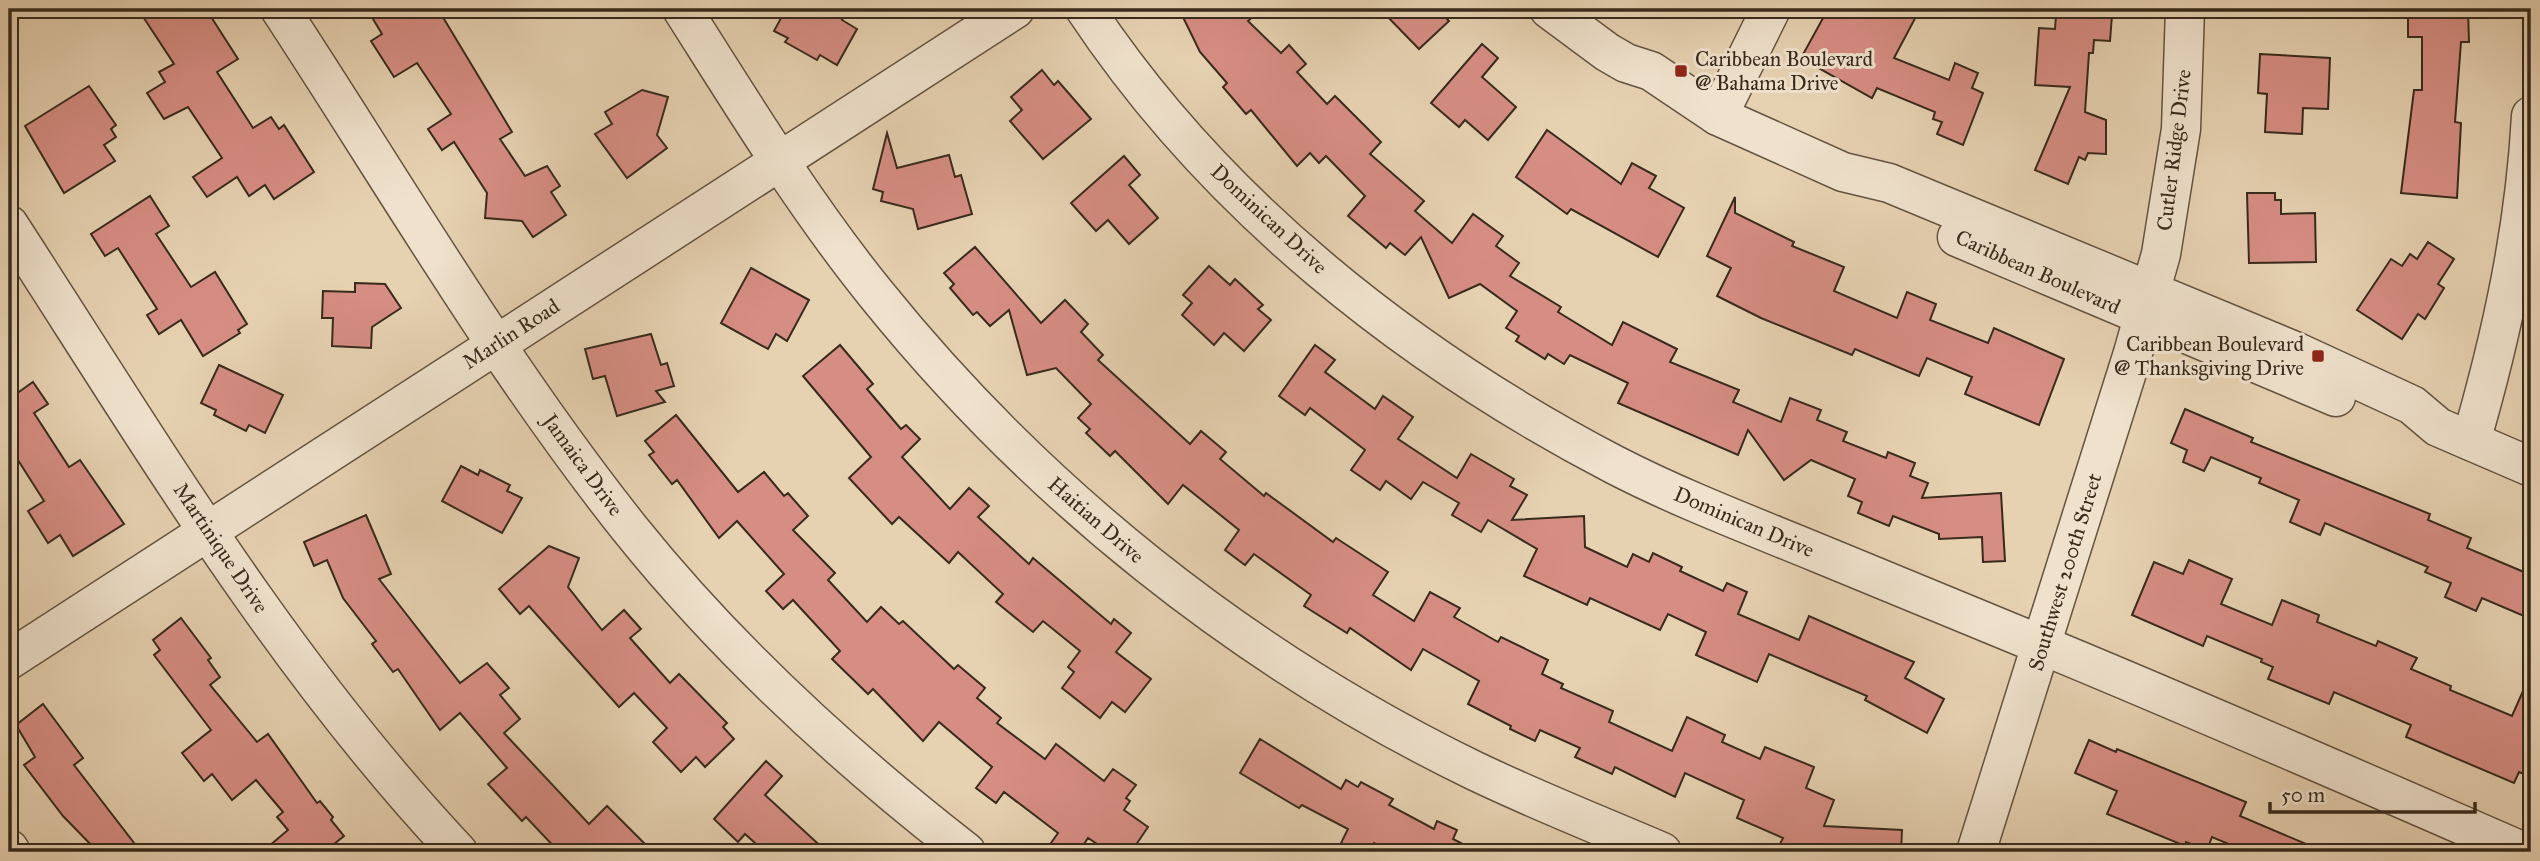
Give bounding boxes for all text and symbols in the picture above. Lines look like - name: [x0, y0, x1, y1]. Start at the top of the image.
- place label: Caribbean Boulevard @ Bahama Drive: [1695, 46, 1873, 96]
- marker: Caribbean Boulevard @ Bahama Drive: [1673, 63, 1689, 79]
- street label: Cutler Ridge Drive: [2151, 68, 2197, 232]
- street label: Dominican Drive: [1205, 158, 1333, 280]
- street label: Caribbean Boulevard: [1951, 224, 2125, 320]
- street label: Marlin Road: [458, 293, 565, 375]
- place label: Caribbean Boulevard @ Thanksgiving Drive: [2114, 331, 2304, 381]
- marker: Caribbean Boulevard @ Thanksgiving Drive: [2310, 348, 2326, 364]
- street label: Jamaica Drive: [536, 407, 629, 521]
- street label: Southwest 200th Street: [2023, 469, 2108, 674]
- street label: Haitian Drive: [1042, 471, 1150, 569]
- street label: Martinique Drive: [168, 478, 274, 618]
- street label: Dominican Drive: [1670, 481, 1818, 563]
- scale bar: [2270, 770, 2475, 814]
- text: 50 m: [2281, 782, 2326, 808]

